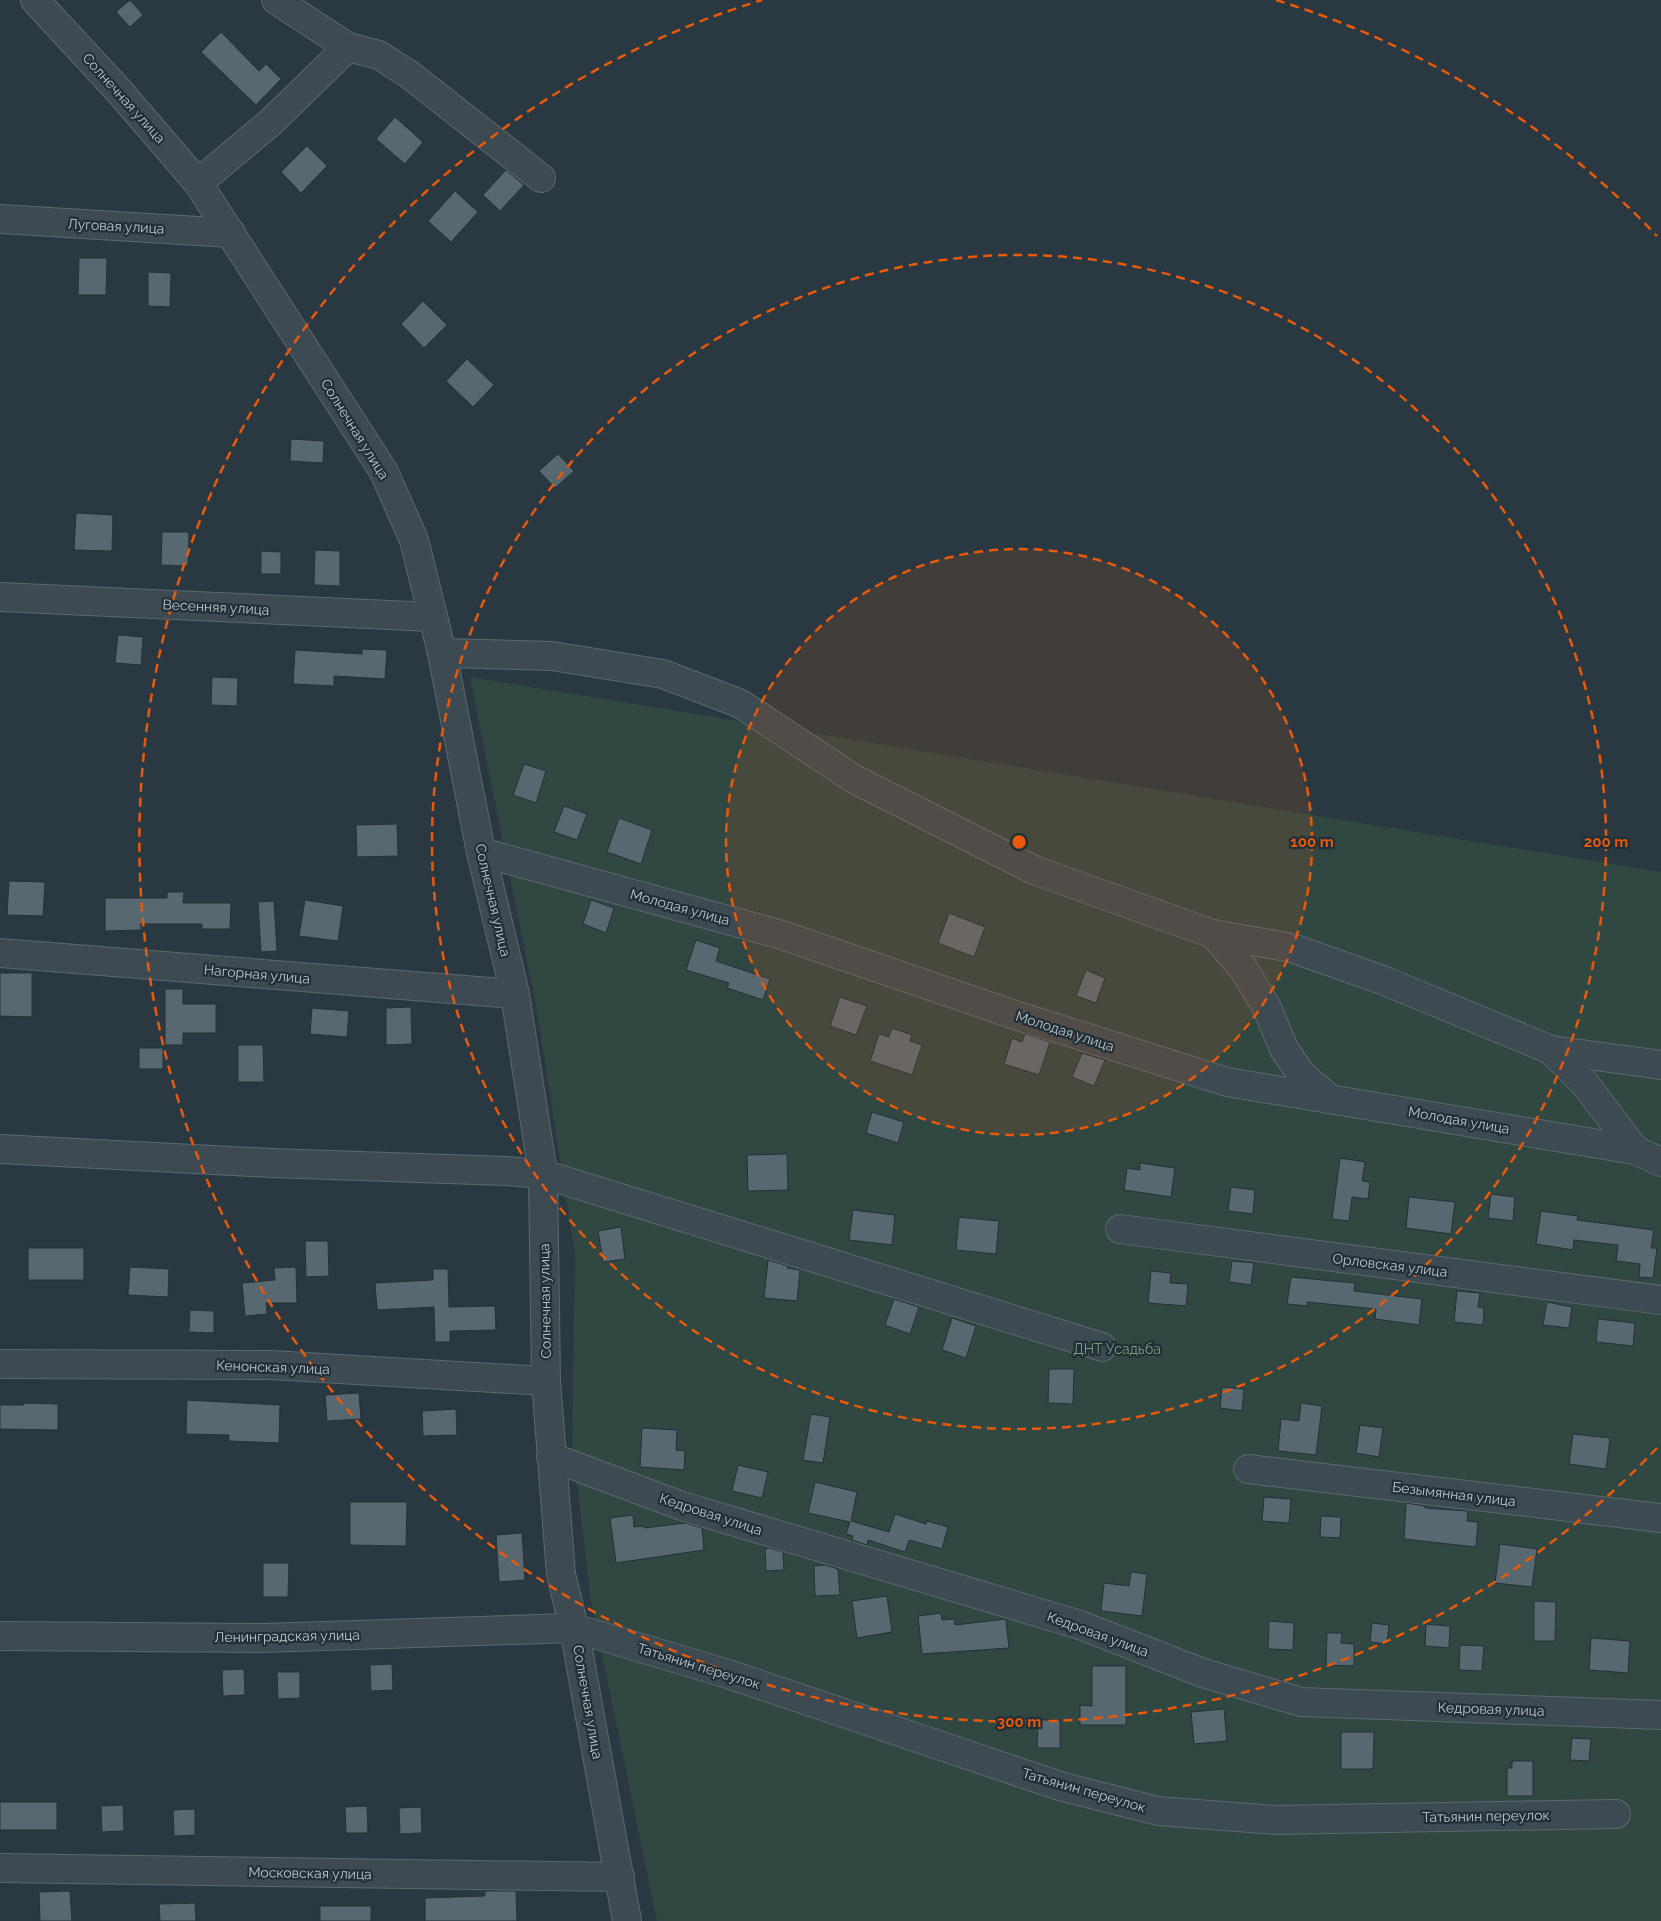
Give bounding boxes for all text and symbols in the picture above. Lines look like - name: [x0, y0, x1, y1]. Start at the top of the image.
- street label: Солнечная улица: [79, 50, 169, 146]
- street label: Луговая улица: [67, 215, 165, 237]
- street label: Солнечная улица: [318, 376, 392, 482]
- street label: Весенняя улица: [162, 596, 270, 618]
- centre of rings: [1010, 833, 1028, 851]
- text: 100 m: [1290, 833, 1334, 851]
- text: 200 m: [1584, 833, 1628, 851]
- street label: Солнечная улица: [472, 842, 514, 958]
- street label: Молодая улица: [628, 886, 732, 928]
- street label: Нагорная улица: [203, 961, 311, 987]
- street label: Молодая улица: [1014, 1008, 1116, 1054]
- street label: Молодая улица: [1407, 1103, 1511, 1137]
- street label: Солнечная улица: [536, 1243, 554, 1359]
- street label: Орловская улица: [1332, 1250, 1448, 1280]
- park label: ДНТ Усадьба: [1073, 1341, 1161, 1357]
- street label: Кенонская улица: [216, 1357, 330, 1377]
- street label: Безымянная улица: [1391, 1478, 1517, 1510]
- street label: Кедровая улица: [658, 1490, 764, 1538]
- street label: Кедровая улица: [1045, 1608, 1151, 1660]
- street label: Ленинградская улица: [214, 1627, 360, 1645]
- street label: Татьянин переулок: [636, 1640, 762, 1692]
- street label: Солнечная улица: [570, 1644, 606, 1760]
- street label: Кедровая улица: [1437, 1699, 1545, 1719]
- text: 300 m: [997, 1713, 1041, 1731]
- street label: Татьянин переулок: [1020, 1765, 1148, 1815]
- street label: Татьянин переулок: [1422, 1807, 1550, 1825]
- street label: Московская улица: [248, 1864, 372, 1882]

